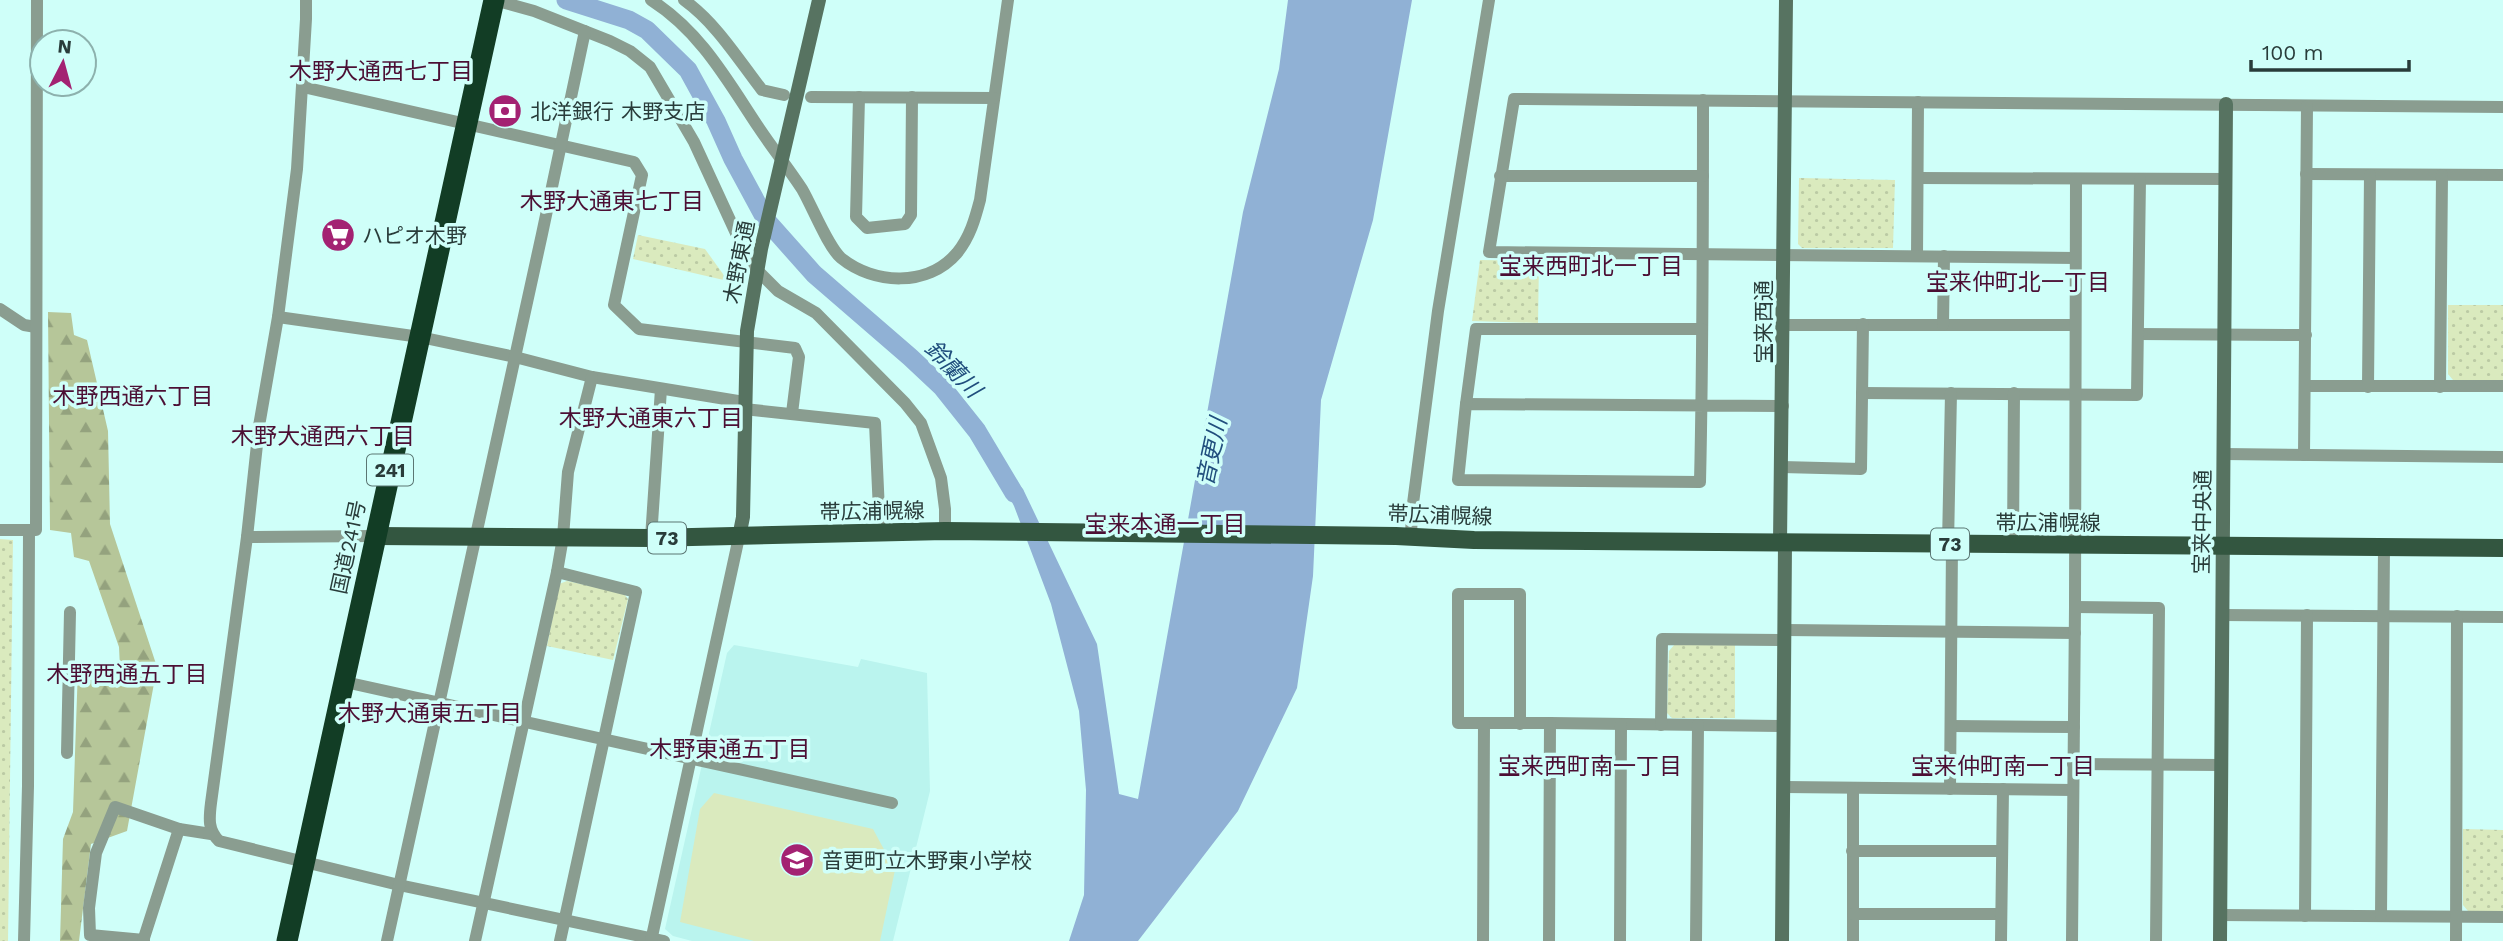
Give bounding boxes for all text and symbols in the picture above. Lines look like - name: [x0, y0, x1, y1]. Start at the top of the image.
- north arrow: [28, 28, 98, 98]
- scale bar: [2251, 28, 2408, 72]
- text: N: [57, 34, 73, 59]
- text: 100 m: [2262, 40, 2324, 65]
- district label: 木野大通西七丁目: [289, 58, 473, 85]
- bank icon: 北洋銀行 木野支店: [486, 92, 524, 130]
- place label: 北洋銀行 木野支店: [530, 99, 705, 124]
- district label: 木野大通東七丁目: [520, 188, 704, 215]
- supermarket icon: ハピオ木野: [319, 216, 357, 254]
- street label: 木野東通: [719, 218, 759, 306]
- place label: ハピオ木野: [362, 223, 467, 248]
- district label: 宝来西町北一丁目: [1499, 253, 1683, 280]
- district label: 宝来仲町北一丁目: [1926, 269, 2110, 296]
- street label: 宝来西通: [1751, 280, 1776, 364]
- water label: 鈴蘭川: [919, 335, 989, 405]
- district label: 木野西通六丁目: [53, 383, 214, 410]
- district label: 木野大通東六丁目: [559, 405, 743, 432]
- water label: 音更川: [1192, 413, 1233, 489]
- district label: 木野大通西六丁目: [231, 423, 415, 450]
- road number: 241: [367, 454, 413, 485]
- street label: 宝来中央通: [2189, 469, 2215, 575]
- street label: 国道241号: [326, 498, 370, 596]
- street label: 帯広浦幌線: [819, 498, 925, 524]
- street label: 帯広浦幌線: [1387, 501, 1493, 529]
- street label: 帯広浦幌線: [1996, 510, 2101, 535]
- district label: 宝来本通一丁目: [1085, 511, 1246, 538]
- road number: 73: [648, 523, 686, 554]
- road number: 73: [1931, 528, 1969, 559]
- district label: 木野西通五丁目: [47, 661, 208, 688]
- district label: 木野大通東五丁目: [338, 700, 522, 727]
- district label: 木野東通五丁目: [650, 736, 811, 763]
- district label: 宝来西町南一丁目: [1498, 753, 1682, 780]
- district label: 宝来仲町南一丁目: [1911, 753, 2095, 780]
- school or university icon: 音更町立木野東小学校: [778, 841, 816, 879]
- place label: 音更町立木野東小学校: [822, 848, 1032, 873]

